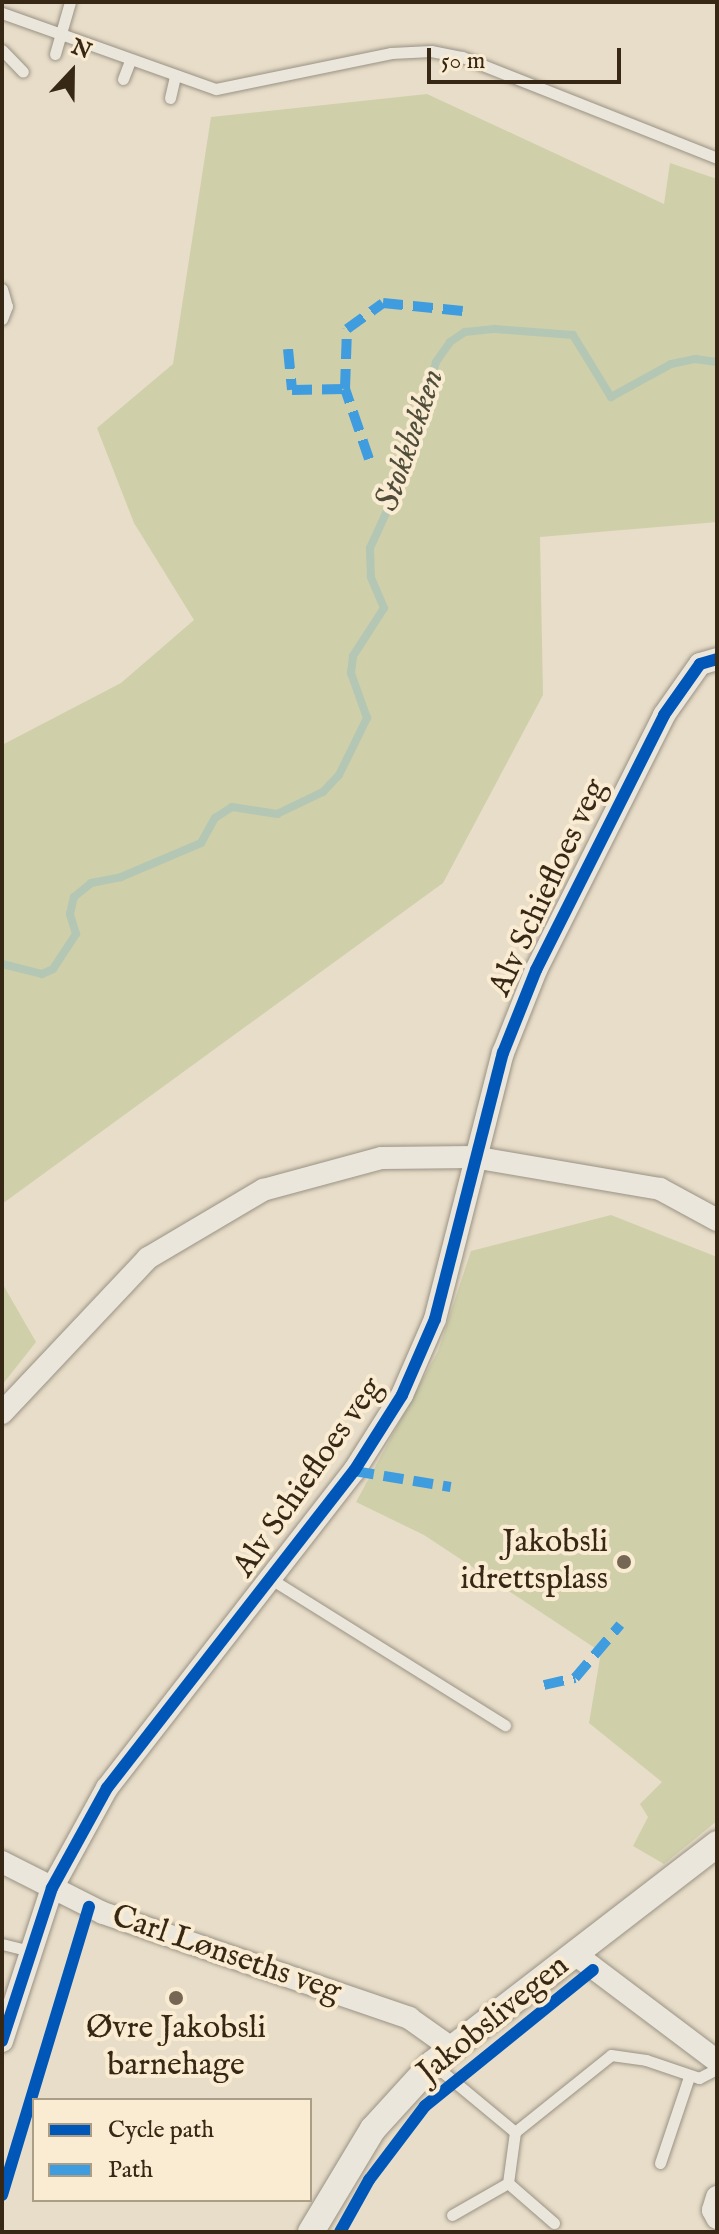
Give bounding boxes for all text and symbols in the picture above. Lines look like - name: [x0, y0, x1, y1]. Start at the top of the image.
- north arrow: [32, 32, 112, 112]
- scale bar: [431, 32, 625, 82]
- text: N: [67, 33, 95, 66]
- text: 50 m: [441, 46, 485, 77]
- water label: Stokkbekken: [367, 364, 453, 516]
- street label: Alv Schiefloes veg: [482, 773, 616, 1003]
- street label: Alv Schiefloes veg: [226, 1371, 392, 1585]
- place label: Jakobsli idrettsplass: [461, 1525, 608, 1600]
- marker: Jakobsli idrettsplass: [615, 1553, 633, 1571]
- street label: Carl Lønseths veg: [106, 1898, 346, 2012]
- street label: Jakobslivegen: [411, 1947, 577, 2093]
- marker: Øvre Jakobsli barnehage: [167, 1989, 185, 2007]
- place label: Øvre Jakobsli barnehage: [86, 2011, 266, 2086]
- legend: [32, 2098, 312, 2202]
- text: Cycle path: [108, 2115, 214, 2146]
- text: Path: [108, 2155, 153, 2186]

